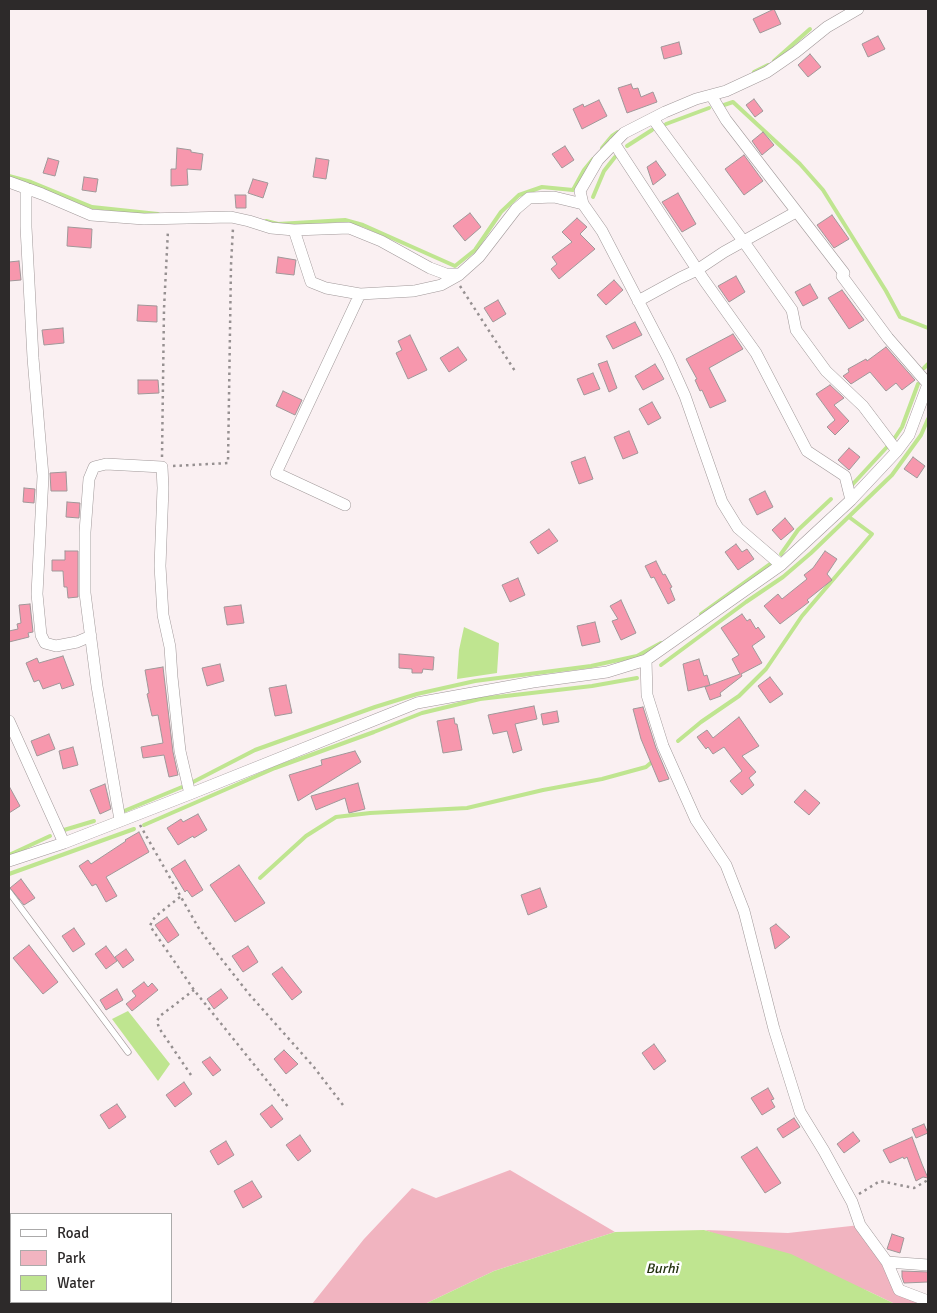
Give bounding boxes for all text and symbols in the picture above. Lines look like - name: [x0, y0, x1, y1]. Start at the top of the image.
- legend: [10, 1213, 172, 1303]
- text: Road: [57, 1224, 89, 1242]
- text: Park: [57, 1249, 86, 1267]
- water label: Burhi: [646, 1261, 678, 1277]
- text: Water: [57, 1274, 95, 1292]

